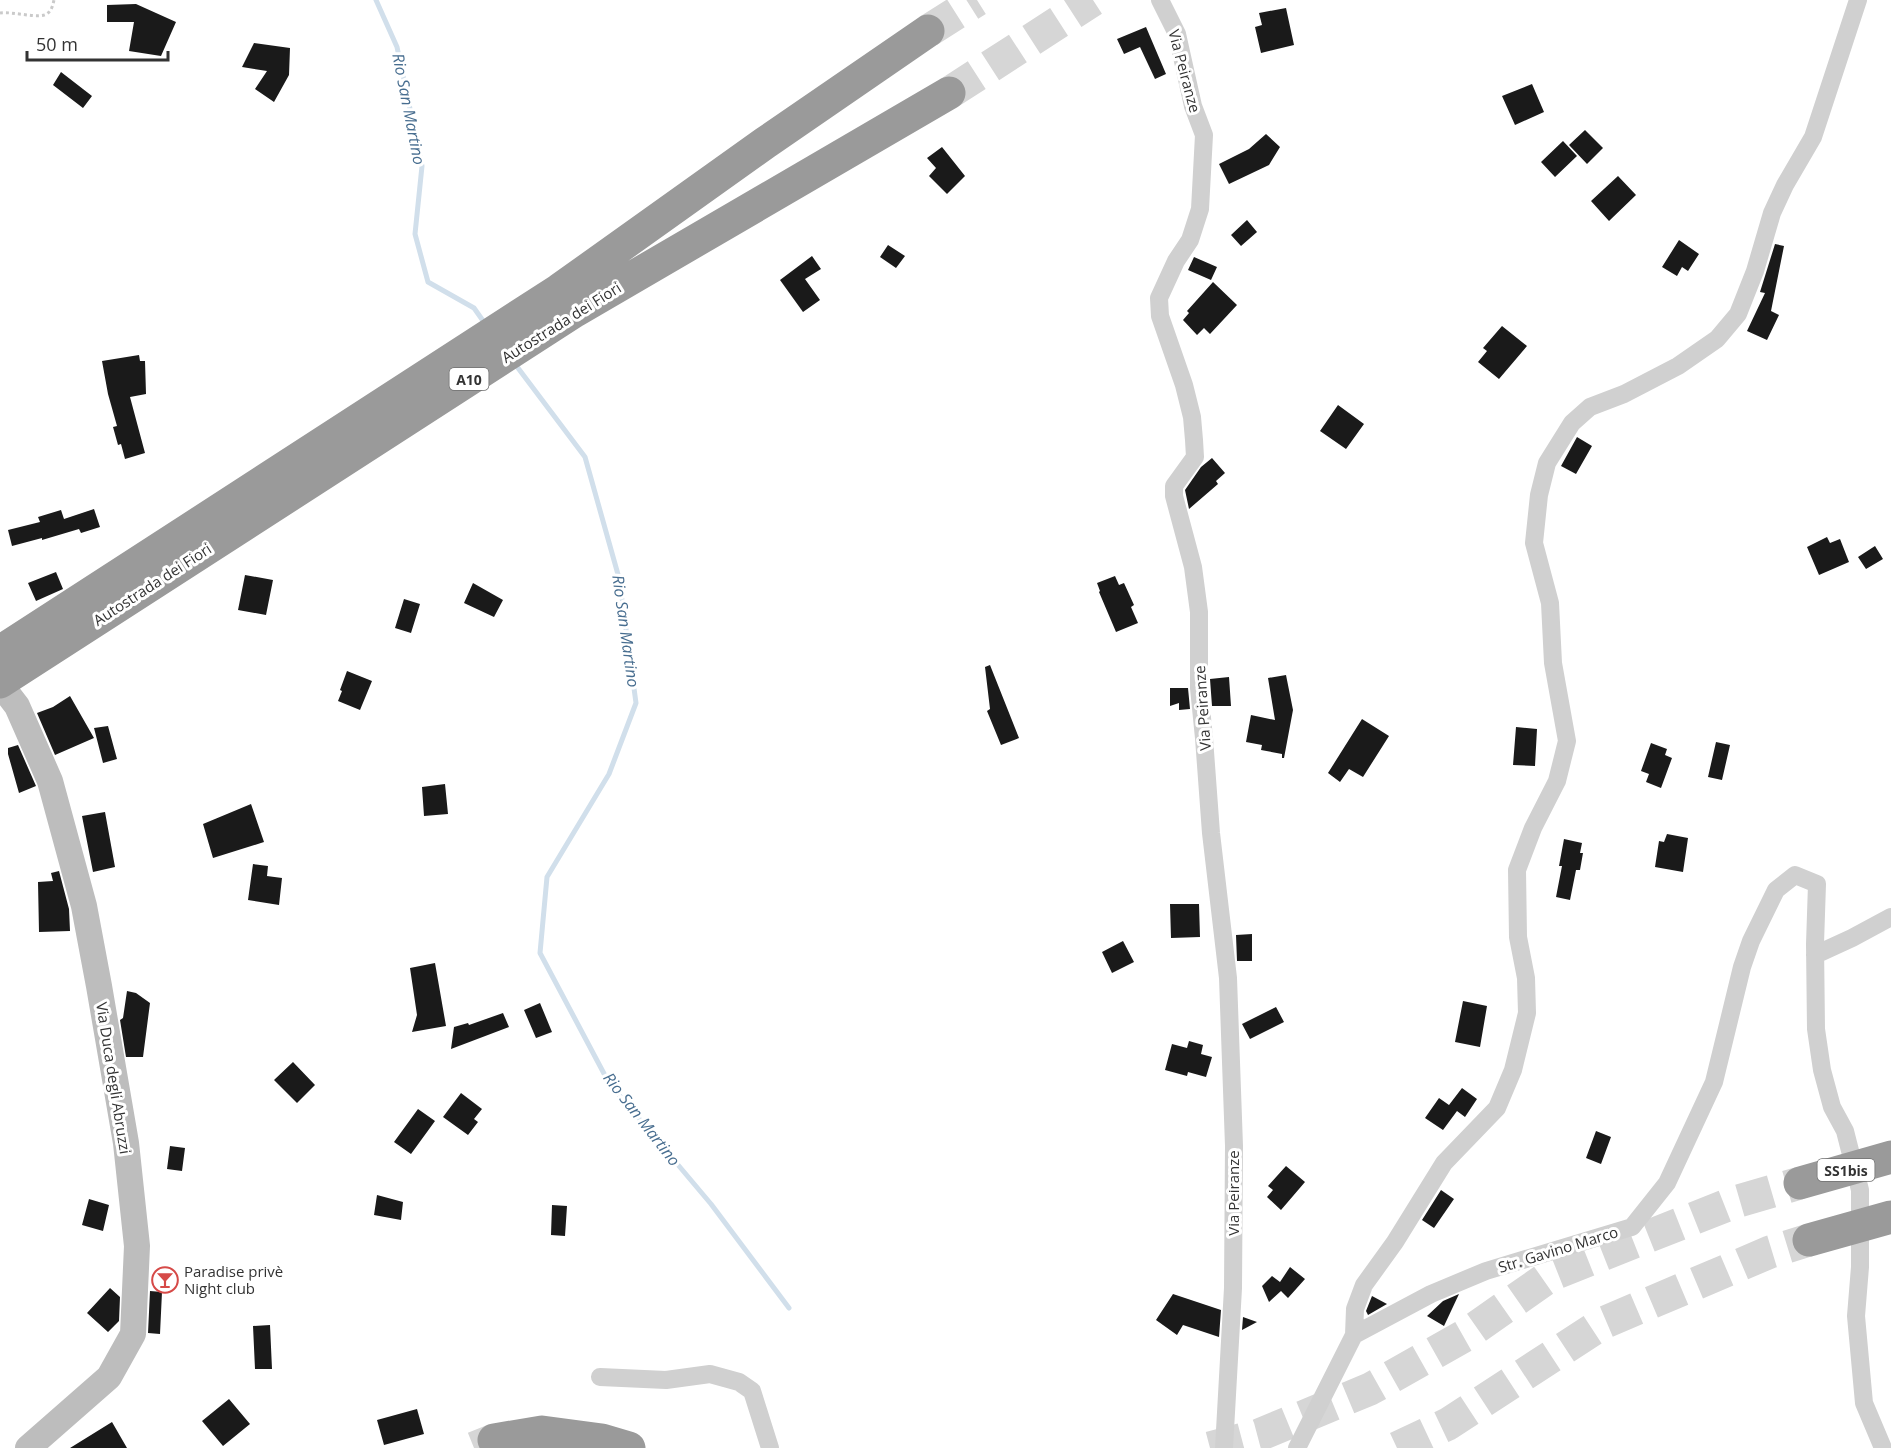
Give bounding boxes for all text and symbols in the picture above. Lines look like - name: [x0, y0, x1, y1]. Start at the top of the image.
- scale bar: [27, 24, 168, 62]
- street label: Via Peiranze: [1164, 27, 1206, 115]
- text: 50 m: [36, 32, 78, 56]
- water label: Rio San Martino: [387, 51, 431, 167]
- street label: Autostrada dei Fiori: [498, 277, 624, 367]
- road number: A10: [450, 368, 488, 390]
- street label: Autostrada dei Fiori: [89, 538, 215, 630]
- water label: Rio San Martino: [607, 573, 645, 689]
- street label: Via Peiranze: [1189, 665, 1215, 751]
- street label: Via Duca degli Abruzzi: [92, 1001, 136, 1155]
- water label: Rio San Martino: [599, 1068, 685, 1170]
- street label: Via Peiranze: [1223, 1150, 1243, 1236]
- road number: SS1bis: [1818, 1159, 1874, 1181]
- street label: Str. Gavino Marco: [1496, 1221, 1620, 1277]
- place label: Paradise privè Night club: [184, 1261, 283, 1298]
- bar icon: Paradise privè Night club: [150, 1265, 180, 1295]

